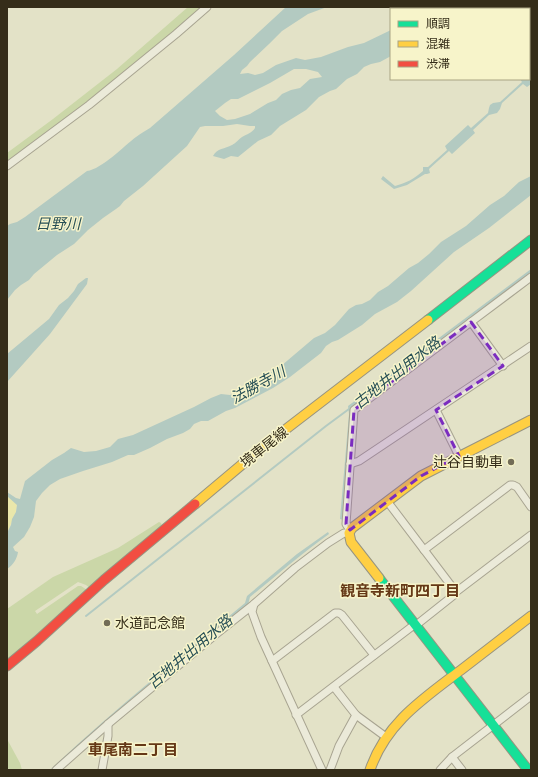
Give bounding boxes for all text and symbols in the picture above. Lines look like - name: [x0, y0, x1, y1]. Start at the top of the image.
- legend: [390, 8, 530, 80]
- text: 順調: [426, 14, 450, 31]
- text: 混雑: [426, 34, 450, 51]
- text: 渋滞: [426, 54, 450, 71]
- water label: 日野川: [35, 212, 82, 233]
- water label: 古地井出用水路: [348, 330, 445, 412]
- water label: 法勝寺川: [226, 359, 290, 407]
- street label: 境車尾線: [235, 421, 292, 471]
- place label: 辻谷自動車: [433, 451, 503, 471]
- marker: 辻谷自動車: [506, 457, 516, 467]
- district label: 観音寺新町四丁目: [340, 579, 460, 600]
- water label: 古地井出用水路: [142, 608, 238, 693]
- place label: 水道記念館: [115, 612, 185, 632]
- marker: 水道記念館: [102, 618, 112, 628]
- district label: 車尾南二丁目: [88, 738, 178, 759]

